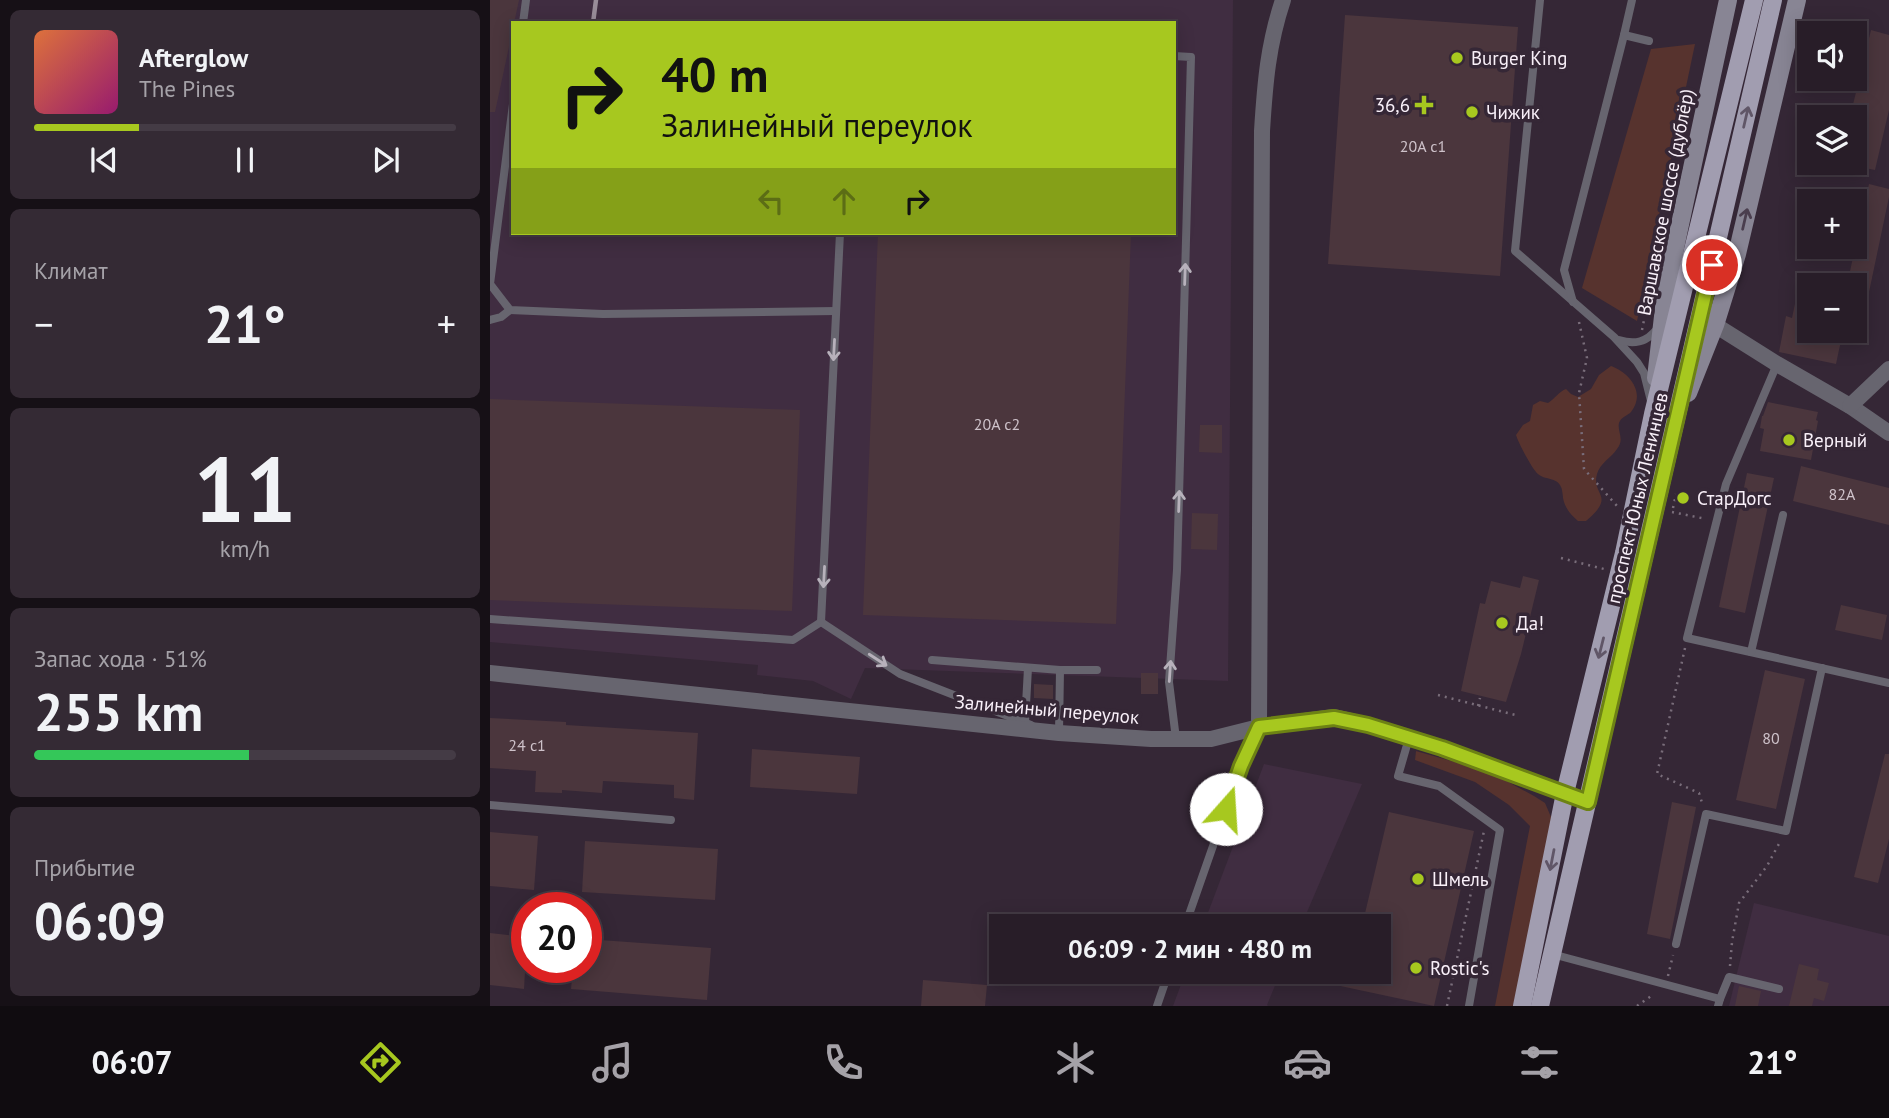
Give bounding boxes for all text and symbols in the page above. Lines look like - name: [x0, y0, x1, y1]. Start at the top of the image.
- map controls: [1797, 21, 1867, 343]
- button: sound: [1797, 21, 1867, 91]
- text: Afterglow: [139, 41, 248, 74]
- text: 40 m: [661, 42, 768, 106]
- place label: Burger King: [1471, 46, 1567, 70]
- icon: right: [546, 49, 637, 140]
- marker: Burger King: [1449, 50, 1465, 66]
- text: The Pines: [139, 74, 235, 103]
- street label: Варшавское шоссе (дублёр): [1631, 87, 1699, 317]
- place label: 36,6: [1375, 93, 1410, 117]
- marker: 36,6: [1416, 97, 1432, 113]
- place label: Чижик: [1486, 100, 1540, 124]
- text: Залинейный переулок: [661, 104, 973, 146]
- marker: Чижик: [1464, 104, 1480, 120]
- button: layers: [1797, 105, 1867, 175]
- one-way arrow: [1740, 106, 1753, 129]
- house number: 20А с1: [1400, 136, 1446, 156]
- icon: previous: [85, 141, 123, 179]
- icon: pause: [226, 141, 264, 179]
- icon: next: [367, 141, 405, 179]
- icon: left: [752, 182, 790, 220]
- icon: ahead: [825, 182, 863, 220]
- icon: right: [898, 182, 936, 220]
- button: +: [1797, 189, 1867, 259]
- one-way arrow: [1739, 208, 1752, 231]
- pin: [1682, 235, 1742, 295]
- icon: arrive: [1693, 246, 1731, 284]
- text: Климат: [34, 256, 108, 285]
- one-way arrow: [1178, 263, 1191, 286]
- button: −: [1797, 273, 1867, 343]
- text: 21°: [204, 290, 286, 357]
- text: −: [34, 299, 53, 348]
- text: +: [437, 299, 456, 348]
- one-way arrow: [828, 338, 841, 361]
- street label: проспект Юных Ленинцев: [1601, 390, 1673, 606]
- house number: 20А с2: [974, 414, 1020, 434]
- place label: Верный: [1803, 428, 1867, 452]
- text: 11: [193, 429, 297, 547]
- marker: Верный: [1781, 432, 1797, 448]
- house number: 82А: [1829, 484, 1856, 504]
- place label: СтарДогс: [1697, 486, 1772, 510]
- one-way arrow: [1172, 490, 1185, 513]
- marker: СтарДогс: [1675, 490, 1691, 506]
- text: km/h: [220, 534, 270, 563]
- one-way arrow: [817, 565, 830, 588]
- place label: Да!: [1516, 611, 1544, 635]
- marker: Да!: [1494, 615, 1510, 631]
- one-way arrow: [1593, 636, 1607, 659]
- text: Запас хода · 51%: [34, 644, 207, 673]
- one-way arrow: [868, 653, 888, 667]
- one-way arrow: [1163, 660, 1176, 683]
- text: 255 km: [34, 678, 203, 745]
- street label: Залинейный переулок: [954, 689, 1140, 729]
- house number: 80: [1762, 728, 1780, 748]
- house number: 24 с1: [508, 735, 546, 755]
- position arrow: [1189, 772, 1263, 846]
- one-way arrow: [1544, 848, 1558, 871]
- text: Прибытие: [34, 853, 135, 882]
- place label: Шмель: [1432, 867, 1489, 891]
- marker: Шмель: [1410, 871, 1426, 887]
- text: 06:09: [34, 887, 166, 954]
- speed limit sign: 20: [511, 892, 602, 983]
- text: 06:09 · 2 мин · 480 m: [1068, 932, 1312, 965]
- place label: Rostic's: [1430, 956, 1489, 980]
- marker: Rostic's: [1408, 960, 1424, 976]
- icon: directions: [356, 1038, 405, 1087]
- icon: music: [588, 1038, 637, 1087]
- icon: phone: [819, 1038, 868, 1087]
- icon: climate: [1051, 1038, 1100, 1087]
- icon: car: [1283, 1038, 1332, 1087]
- icon: filters: [1515, 1038, 1564, 1087]
- text: 06:07: [91, 1041, 173, 1083]
- text: 21°: [1747, 1041, 1798, 1083]

